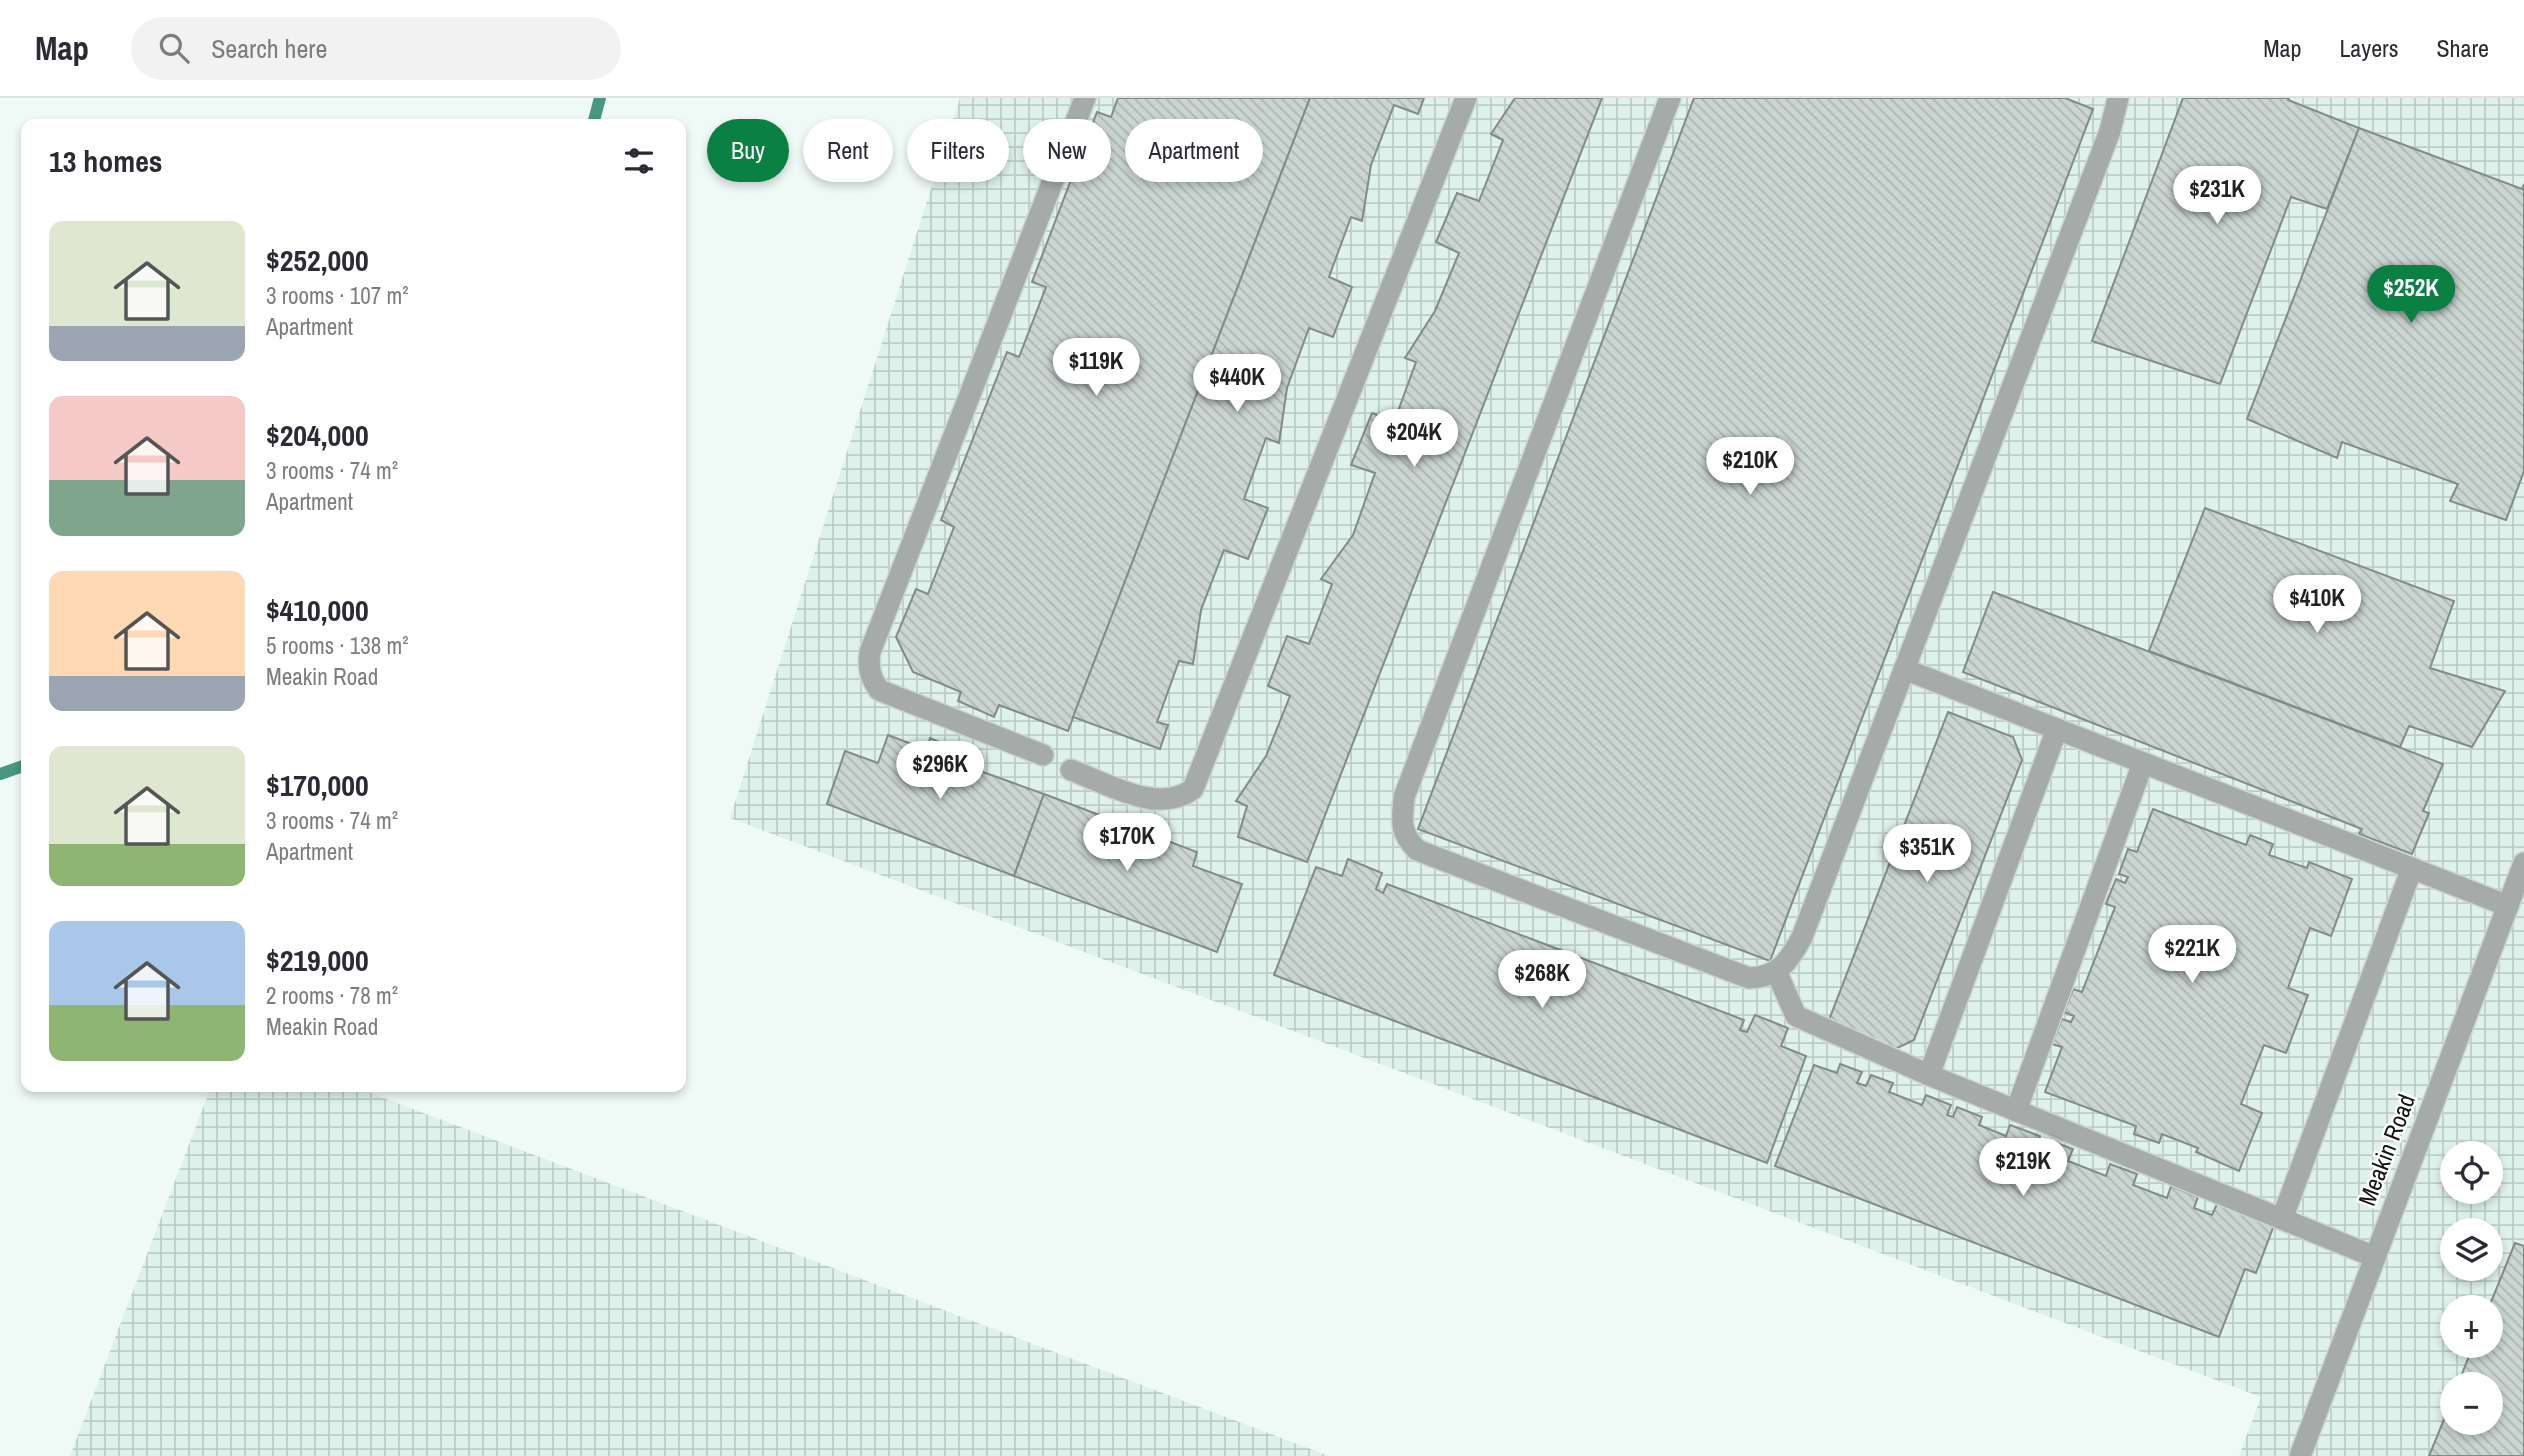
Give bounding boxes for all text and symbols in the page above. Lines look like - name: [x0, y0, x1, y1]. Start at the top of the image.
- search box: [131, 17, 621, 80]
- text: Map: [35, 26, 89, 70]
- icon: search: [155, 29, 193, 67]
- text: Search here: [211, 31, 327, 66]
- text: Map: [2263, 32, 2301, 64]
- text: Layers: [2339, 32, 2398, 64]
- text: Share: [2436, 32, 2489, 64]
- chip: Buy: [707, 119, 789, 182]
- chip: Rent: [803, 119, 893, 182]
- chip: Filters: [907, 119, 1009, 182]
- chip: New: [1023, 119, 1111, 182]
- chip: Apartment: [1125, 119, 1263, 182]
- text: 13 homes: [49, 141, 163, 181]
- icon: filters: [620, 142, 658, 180]
- pin: $231K: [2168, 166, 2266, 226]
- text: $231K: [2189, 173, 2245, 204]
- text: $252,000: [266, 240, 369, 280]
- icon: home: [105, 249, 189, 333]
- pin: $252K: [2362, 266, 2460, 325]
- text: $252K: [2383, 272, 2439, 303]
- text: 3 rooms · 107 m²: [266, 280, 409, 311]
- text: Apartment: [266, 311, 353, 342]
- pin: $119K: [1047, 338, 1145, 398]
- text: $119K: [1069, 345, 1123, 376]
- pin: $440K: [1188, 354, 1286, 414]
- text: $440K: [1209, 361, 1265, 392]
- pin: $204K: [1365, 410, 1463, 469]
- text: $204,000: [266, 415, 369, 455]
- text: $204K: [1386, 416, 1442, 447]
- icon: home: [105, 424, 189, 508]
- pin: $210K: [1701, 438, 1799, 497]
- text: $210K: [1722, 444, 1778, 475]
- text: 3 rooms · 74 m²: [266, 455, 398, 486]
- text: Apartment: [266, 486, 353, 517]
- pin: $410K: [2268, 575, 2366, 635]
- text: $410K: [2289, 582, 2345, 613]
- text: $410,000: [266, 590, 369, 630]
- icon: home: [105, 599, 189, 683]
- text: 5 rooms · 138 m²: [266, 630, 409, 661]
- text: Meakin Road: [266, 661, 378, 692]
- pin: $296K: [891, 742, 989, 801]
- text: $296K: [912, 748, 968, 779]
- text: $170,000: [266, 765, 369, 805]
- icon: home: [105, 774, 189, 858]
- text: 3 rooms · 74 m²: [266, 805, 398, 836]
- pin: $170K: [1078, 814, 1176, 873]
- text: $170K: [1099, 820, 1155, 851]
- pin: $351K: [1878, 824, 1976, 884]
- text: $351K: [1899, 831, 1955, 862]
- text: Apartment: [266, 836, 353, 867]
- pin: $221K: [2143, 926, 2241, 985]
- text: $221K: [2164, 932, 2220, 963]
- text: $219,000: [266, 940, 369, 980]
- icon: home: [105, 949, 189, 1033]
- pin: $268K: [1493, 950, 1591, 1010]
- text: $268K: [1514, 957, 1570, 988]
- text: 2 rooms · 78 m²: [266, 980, 398, 1011]
- text: Meakin Road: [266, 1011, 378, 1042]
- street label: Meakin Road: [2350, 1089, 2422, 1210]
- pin: $219K: [1974, 1138, 2072, 1198]
- map controls: [2440, 1141, 2503, 1435]
- button: locate: [2440, 1141, 2503, 1204]
- text: $219K: [1995, 1145, 2051, 1176]
- button: layers: [2440, 1218, 2503, 1281]
- button: +: [2440, 1295, 2503, 1358]
- button: −: [2440, 1372, 2503, 1435]

